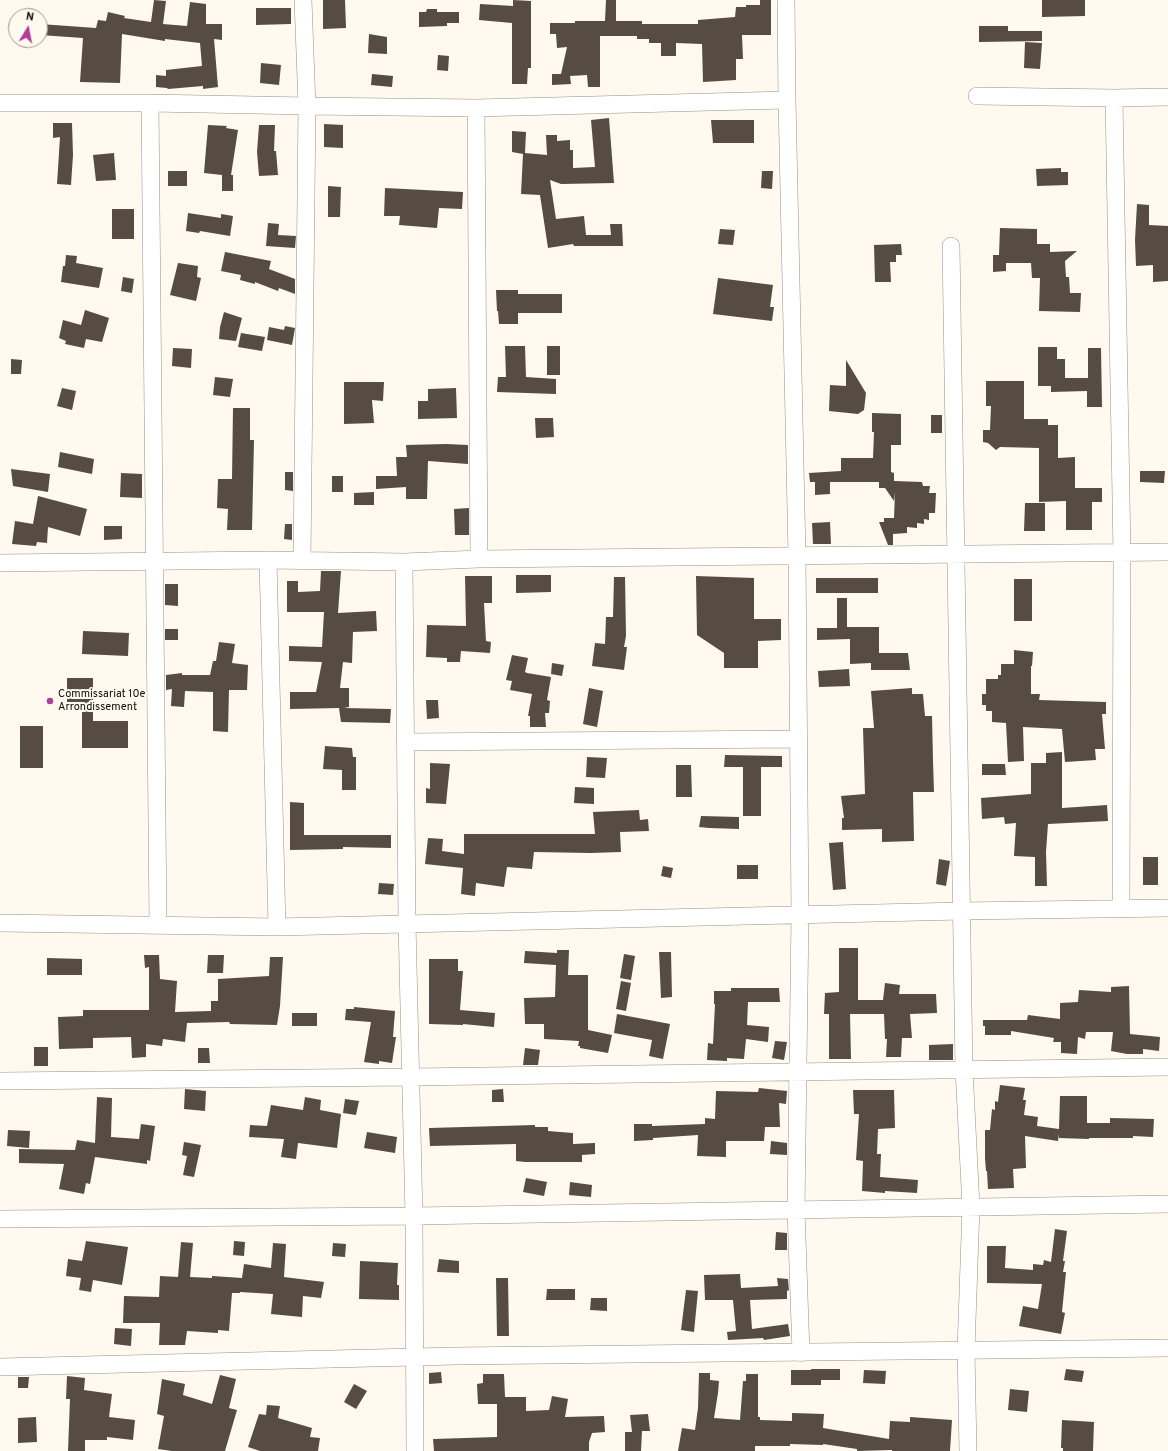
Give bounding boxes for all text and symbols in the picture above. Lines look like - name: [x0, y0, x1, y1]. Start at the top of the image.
- north arrow: [8, 8, 48, 48]
- text: N: [25, 10, 35, 25]
- place label: Commissariat 10e Arrondissement: [58, 688, 145, 714]
- marker: Commissariat 10e Arrondissement: [45, 696, 55, 706]

